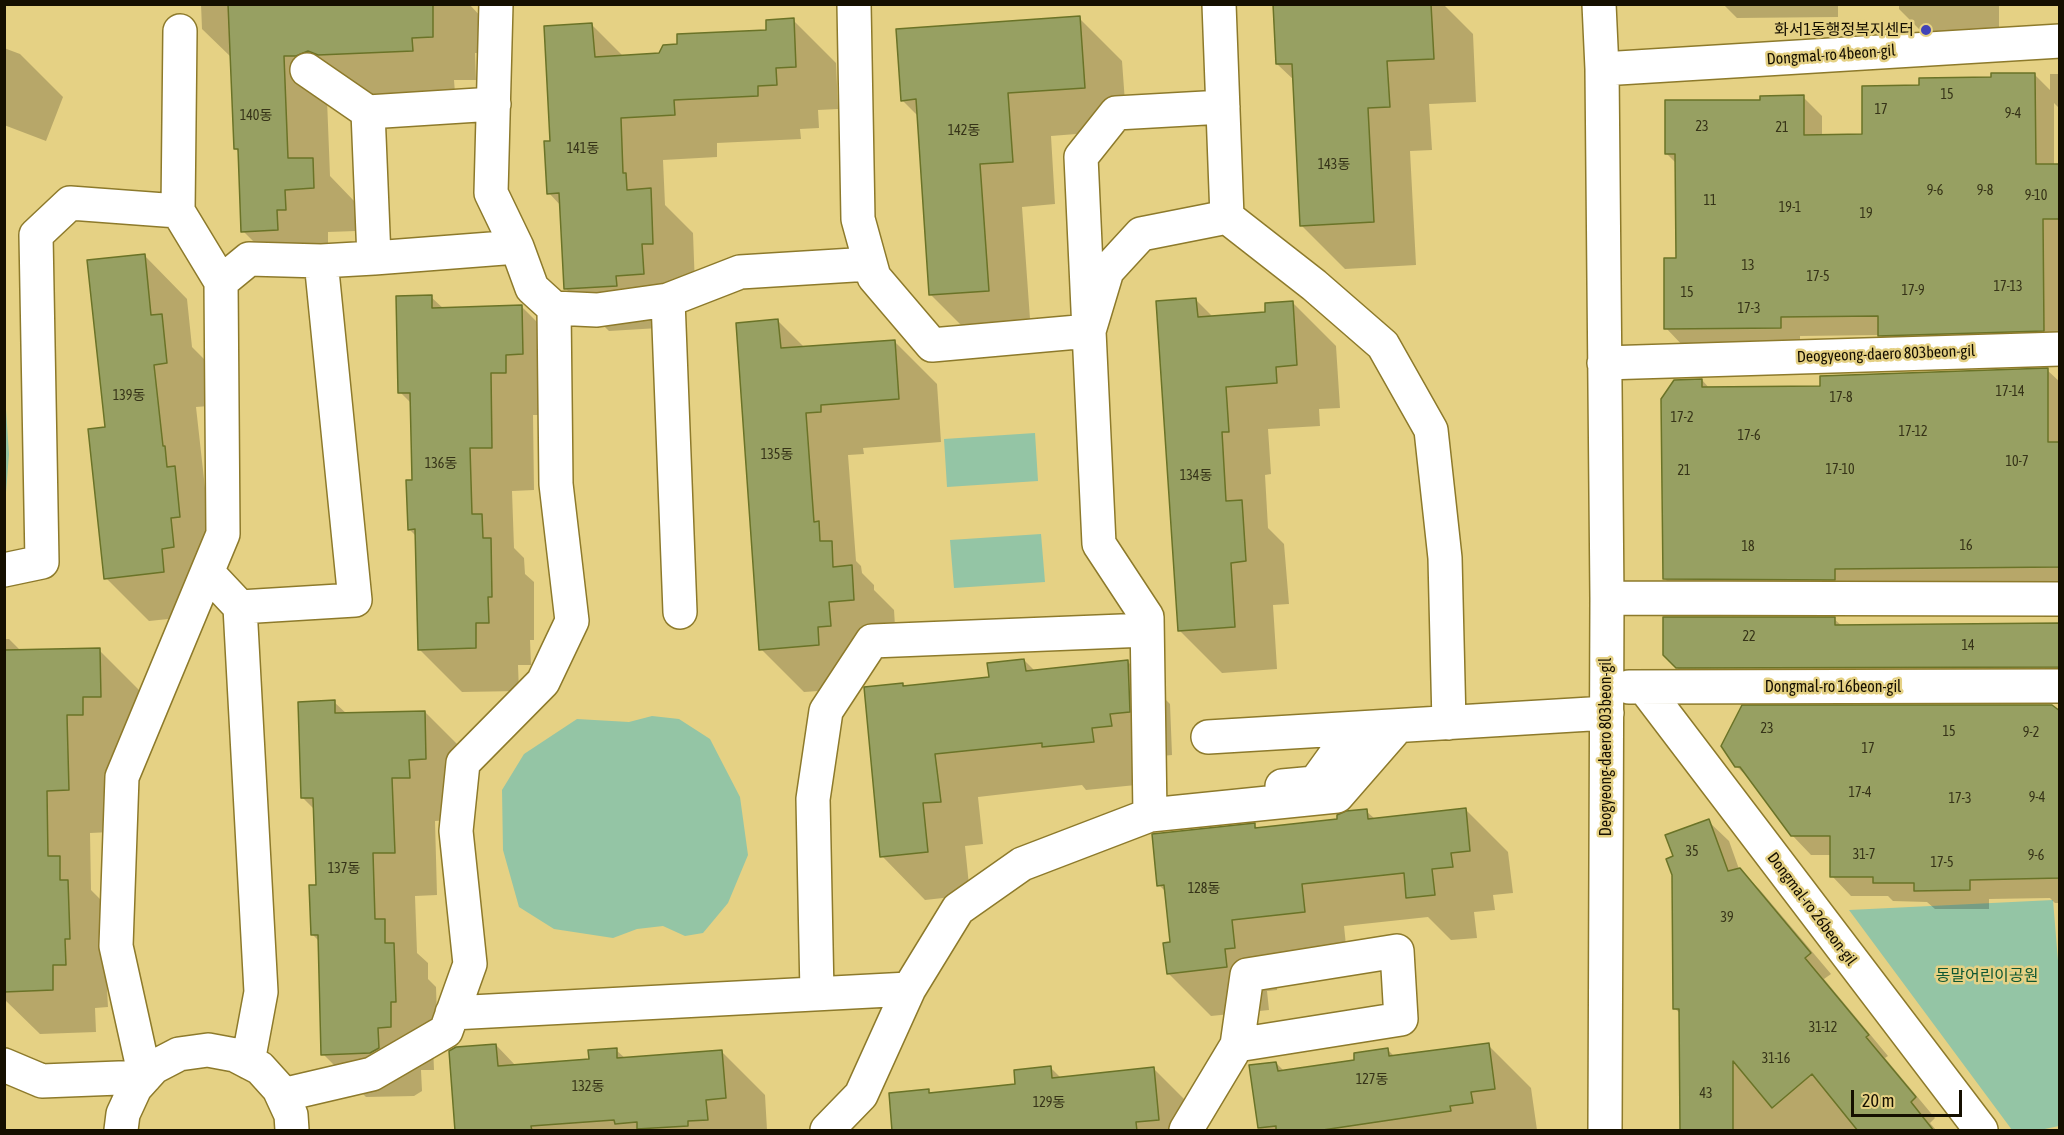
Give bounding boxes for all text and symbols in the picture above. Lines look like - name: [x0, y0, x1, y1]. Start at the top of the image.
- place label: 화서1동행정복지센터: [1774, 20, 1914, 40]
- marker: 화서1동행정복지센터: [1919, 23, 1933, 37]
- street label: Dongmal-ro 4beon-gil: [1766, 41, 1896, 69]
- house number: 15: [1940, 87, 1954, 103]
- house number: 17: [1874, 102, 1888, 118]
- house number: 9-4: [2005, 106, 2021, 122]
- house number: 140동: [240, 108, 272, 124]
- house number: 23: [1695, 119, 1709, 135]
- house number: 21: [1775, 120, 1789, 136]
- house number: 142동: [948, 123, 980, 139]
- house number: 141동: [567, 141, 599, 157]
- house number: 143동: [1318, 157, 1350, 173]
- house number: 9-6: [1927, 183, 1943, 199]
- house number: 9-8: [1977, 183, 1993, 199]
- house number: 9-10: [2025, 188, 2047, 204]
- house number: 11: [1703, 193, 1717, 209]
- house number: 19-1: [1779, 200, 1801, 216]
- house number: 19: [1859, 206, 1873, 222]
- house number: 13: [1741, 258, 1755, 274]
- house number: 17-5: [1806, 269, 1830, 285]
- house number: 17-13: [1993, 279, 2023, 295]
- house number: 17-9: [1901, 283, 1925, 299]
- house number: 15: [1680, 285, 1694, 301]
- house number: 17-3: [1737, 301, 1761, 317]
- street label: Deogyeong-daero 803beon-gil: [1796, 341, 1976, 367]
- house number: 17-14: [1995, 384, 2025, 400]
- house number: 139동: [113, 388, 145, 404]
- house number: 17-8: [1829, 390, 1853, 406]
- house number: 17-2: [1670, 410, 1694, 426]
- house number: 17-12: [1898, 424, 1928, 440]
- house number: 17-6: [1737, 428, 1761, 444]
- house number: 135동: [761, 447, 793, 463]
- house number: 10-7: [2005, 454, 2029, 470]
- house number: 136동: [425, 456, 457, 472]
- house number: 17-10: [1825, 462, 1855, 478]
- house number: 21: [1677, 463, 1691, 479]
- house number: 134동: [1180, 468, 1212, 484]
- house number: 16: [1959, 538, 1973, 554]
- house number: 18: [1741, 539, 1755, 555]
- house number: 22: [1742, 629, 1756, 645]
- house number: 14: [1961, 638, 1975, 654]
- street label: Deogyeong-daero 803beon-gil: [1596, 658, 1616, 836]
- street label: Dongmal-ro 16beon-gil: [1765, 677, 1901, 697]
- house number: 23: [1760, 721, 1774, 737]
- house number: 15: [1942, 724, 1956, 740]
- house number: 9-2: [2023, 725, 2039, 741]
- house number: 17: [1861, 741, 1875, 757]
- house number: 17-4: [1848, 785, 1872, 801]
- house number: 9-4: [2029, 790, 2045, 806]
- house number: 17-3: [1948, 791, 1972, 807]
- house number: 35: [1685, 844, 1699, 860]
- house number: 31-7: [1853, 847, 1875, 863]
- house number: 9-6: [2028, 848, 2044, 864]
- street label: Dongmal-ro 26beon-gil: [1763, 849, 1861, 969]
- house number: 17-5: [1930, 855, 1954, 871]
- house number: 137동: [328, 861, 360, 877]
- house number: 128동: [1188, 881, 1220, 897]
- house number: 39: [1720, 910, 1734, 926]
- park label: 동말어린이공원: [1935, 966, 2039, 986]
- house number: 31-12: [1809, 1020, 1837, 1036]
- house number: 31-16: [1762, 1051, 1790, 1067]
- house number: 127동: [1356, 1072, 1388, 1088]
- scale bar: [1854, 1078, 1965, 1116]
- house number: 132동: [572, 1079, 604, 1095]
- house number: 43: [1699, 1086, 1713, 1102]
- text: 20 m: [1862, 1090, 1894, 1111]
- house number: 129동: [1033, 1095, 1065, 1111]

